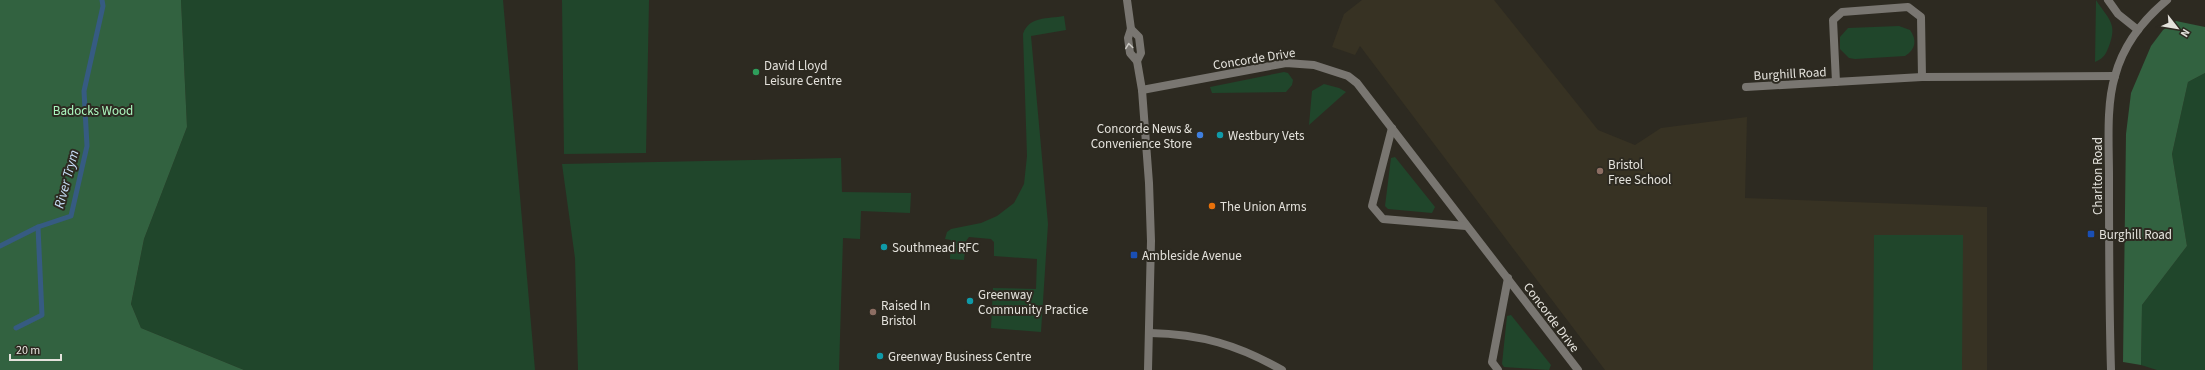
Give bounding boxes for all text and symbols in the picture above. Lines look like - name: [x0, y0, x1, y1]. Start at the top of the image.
- north arrow: [2157, 8, 2197, 48]
- text: N: [2177, 26, 2193, 40]
- one-way arrow: [1125, 43, 1134, 49]
- street label: Concorde Drive: [1212, 44, 1297, 74]
- place label: David Lloyd Leisure Centre: [764, 57, 842, 90]
- street label: Burghill Road: [1753, 63, 1827, 85]
- marker: David Lloyd Leisure Centre: [751, 67, 761, 77]
- park label: Badocks Wood: [53, 102, 133, 120]
- place label: Concorde News & Convenience Store: [1091, 120, 1192, 153]
- place label: Westbury Vets: [1228, 127, 1305, 145]
- marker: Concorde News & Convenience Store: [1195, 130, 1205, 140]
- marker: Westbury Vets: [1215, 130, 1225, 140]
- street label: Charlton Road: [2089, 137, 2107, 215]
- water label: River Trym: [50, 148, 84, 211]
- place label: Bristol Free School: [1608, 156, 1671, 189]
- marker: Bristol Free School: [1595, 166, 1605, 176]
- place label: The Union Arms: [1220, 198, 1307, 216]
- marker: The Union Arms: [1207, 201, 1217, 211]
- place label: Burghill Road: [2099, 226, 2172, 244]
- marker: Burghill Road: [2086, 229, 2096, 239]
- place label: Southmead RFC: [892, 239, 979, 257]
- marker: Southmead RFC: [879, 242, 889, 252]
- place label: Ambleside Avenue: [1142, 247, 1242, 265]
- marker: Ambleside Avenue: [1129, 250, 1139, 260]
- street label: Concorde Drive: [1519, 279, 1583, 356]
- place label: Greenway Community Practice: [978, 286, 1088, 319]
- marker: Greenway Community Practice: [965, 296, 975, 306]
- place label: Raised In Bristol: [881, 297, 930, 330]
- marker: Raised In Bristol: [868, 307, 878, 317]
- scale bar: [10, 336, 61, 362]
- text: 20 m: [16, 342, 40, 359]
- place label: Greenway Business Centre: [888, 348, 1031, 366]
- marker: Greenway Business Centre: [875, 351, 885, 361]

